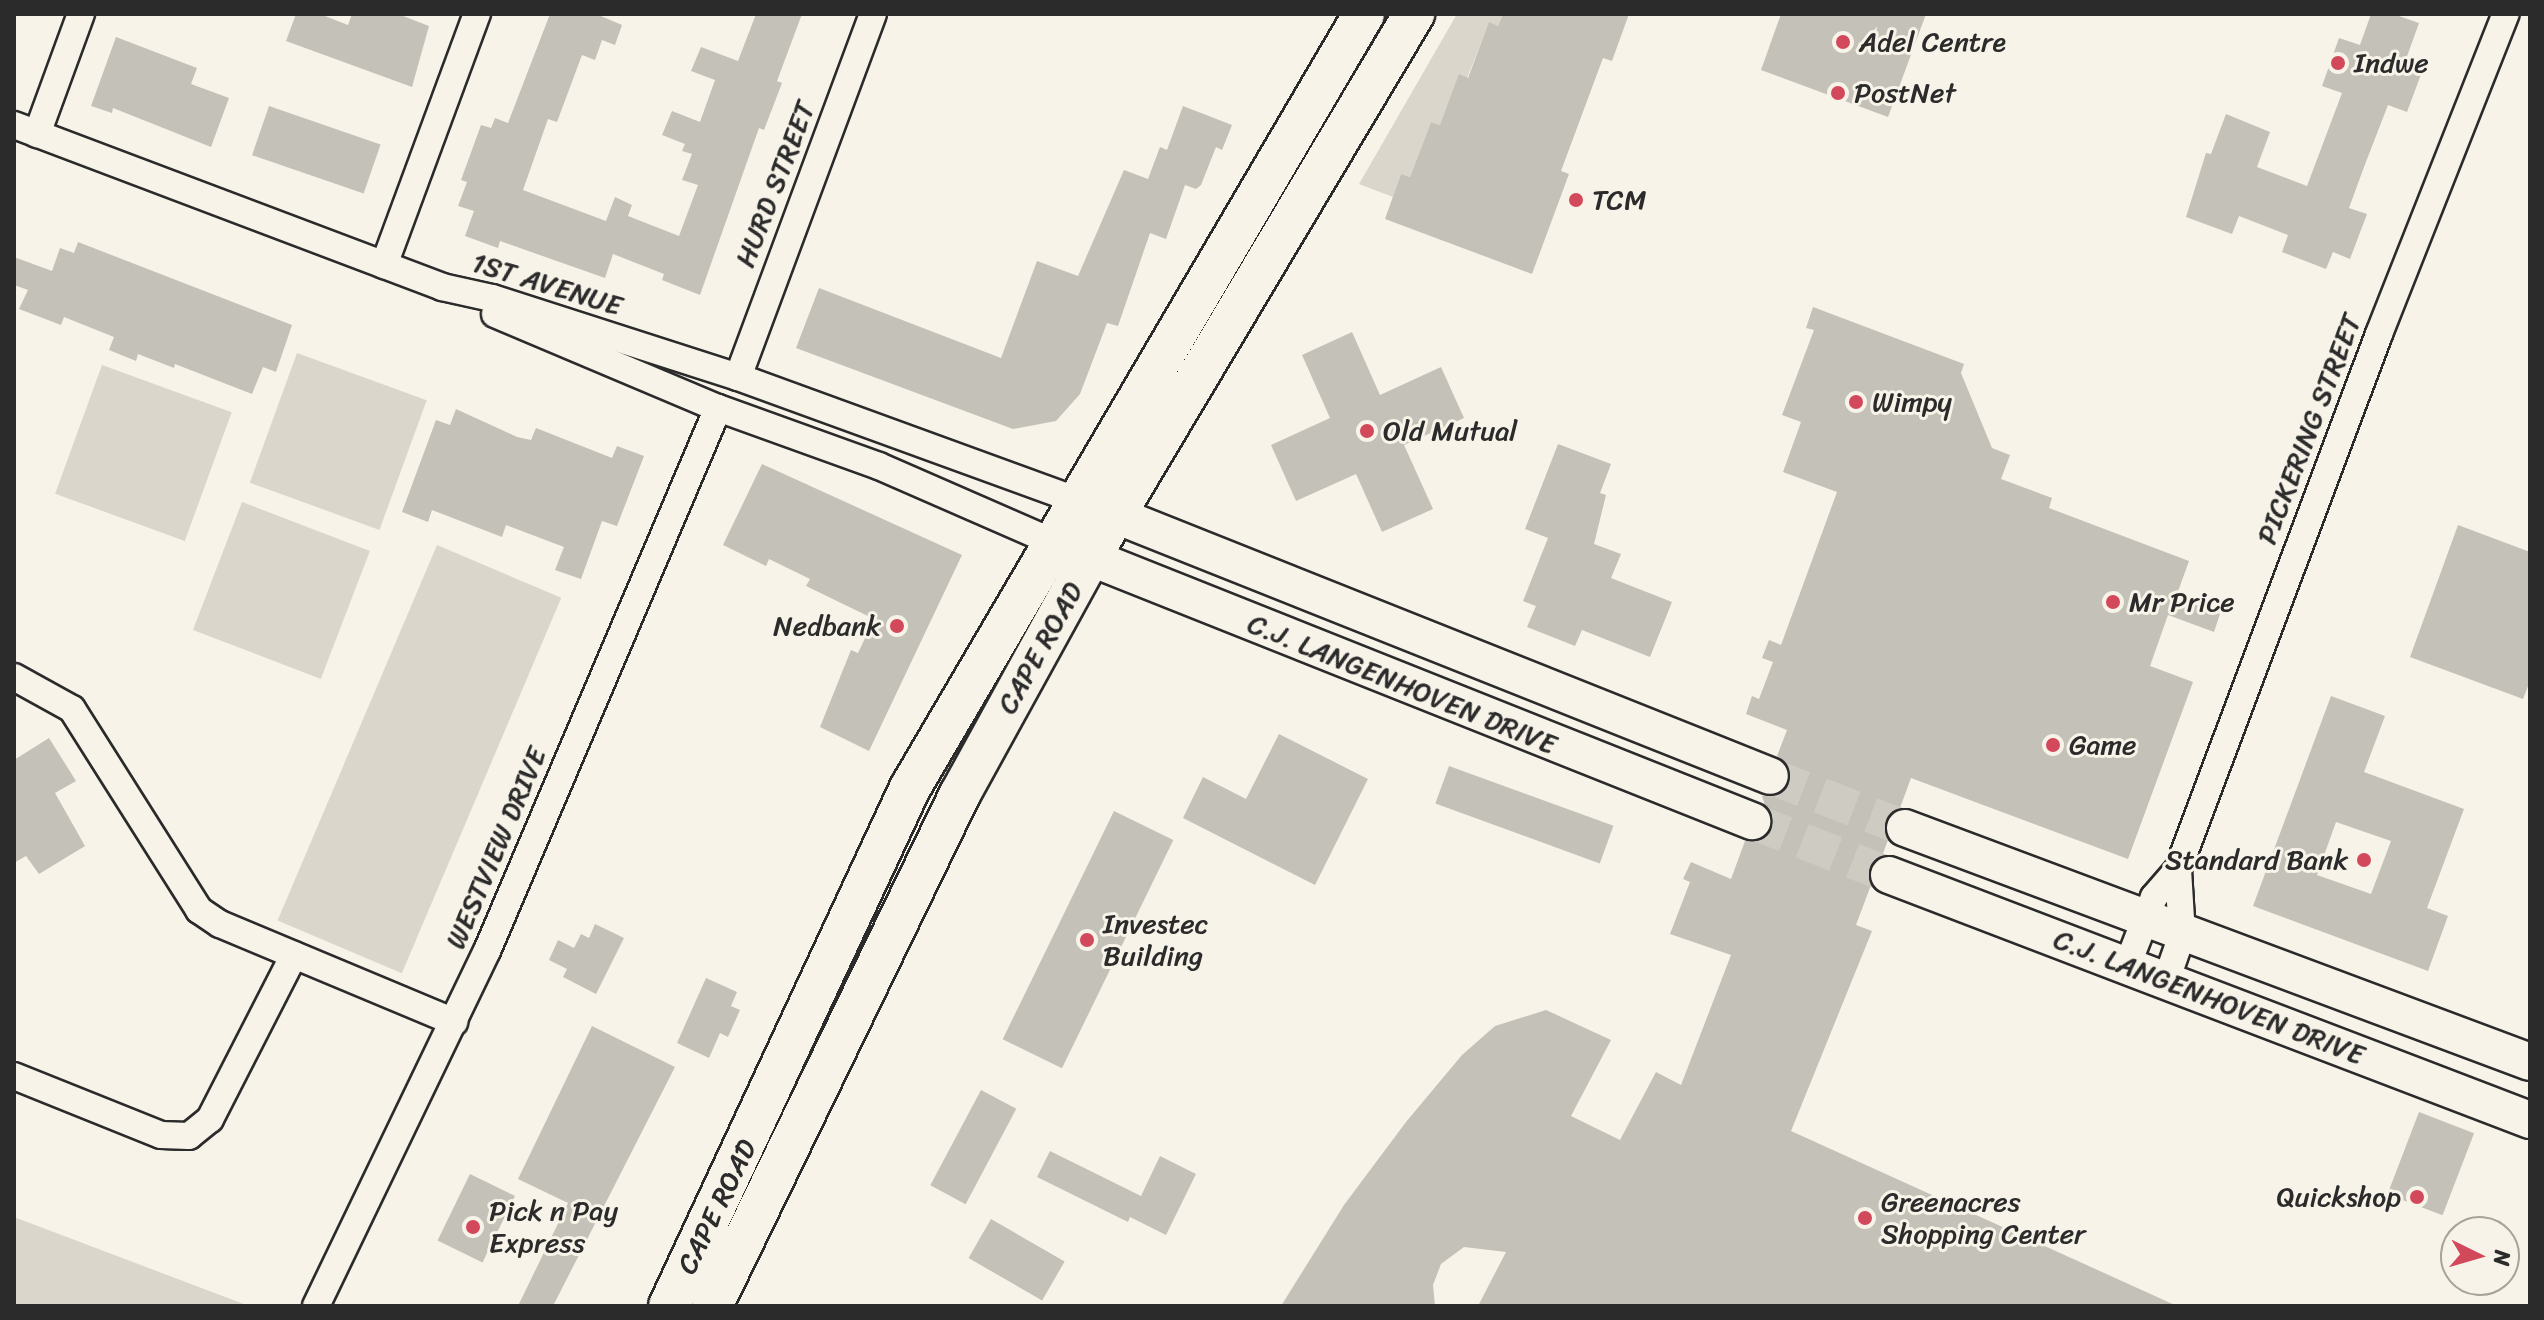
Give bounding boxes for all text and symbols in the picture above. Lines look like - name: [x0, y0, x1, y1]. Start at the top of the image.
- place label: Adel Centre: [1859, 25, 2007, 59]
- marker: Adel Centre: [1834, 33, 1852, 51]
- place label: Indwe: [2354, 46, 2429, 80]
- marker: Indwe: [2329, 54, 2347, 72]
- place label: PostNet: [1854, 76, 1956, 110]
- marker: PostNet: [1829, 84, 1847, 102]
- street label: HURD STREET: [728, 96, 822, 272]
- place label: TCM: [1592, 183, 1646, 217]
- marker: TCM: [1567, 191, 1585, 209]
- street label: 1ST AVENUE: [468, 245, 626, 323]
- street label: PICKERING STREET: [2250, 309, 2368, 549]
- place label: Wimpy: [1872, 385, 1952, 419]
- marker: Wimpy: [1847, 393, 1865, 411]
- place label: Old Mutual: [1383, 414, 1518, 448]
- marker: Old Mutual: [1358, 422, 1376, 440]
- street label: CAPE ROAD: [990, 576, 1090, 720]
- place label: Mr Price: [2129, 585, 2235, 619]
- marker: Mr Price: [2104, 593, 2122, 611]
- street label: C.J. LANGENHOVEN DRIVE: [1242, 606, 1562, 762]
- place label: Nedbank: [773, 609, 881, 643]
- marker: Nedbank: [888, 617, 906, 635]
- place label: Game: [2069, 728, 2136, 762]
- marker: Game: [2044, 736, 2062, 754]
- street label: WESTVIEW DRIVE: [438, 742, 554, 954]
- place label: Standard Bank: [2165, 843, 2348, 877]
- marker: Standard Bank: [2355, 851, 2373, 869]
- place label: Investec Building: [1103, 907, 1209, 973]
- street label: C.J. LANGENHOVEN DRIVE: [2048, 922, 2370, 1072]
- marker: Investec Building: [1078, 931, 1096, 949]
- street label: CAPE ROAD: [670, 1134, 764, 1280]
- place label: Quickshop: [2276, 1180, 2401, 1214]
- place label: Greenacres Shopping Center: [1881, 1185, 2086, 1251]
- marker: Quickshop: [2408, 1188, 2426, 1206]
- place label: Pick n Pay Express: [489, 1194, 618, 1260]
- marker: Greenacres Shopping Center: [1856, 1209, 1874, 1227]
- north arrow: [2440, 1216, 2520, 1296]
- marker: Pick n Pay Express: [464, 1218, 482, 1236]
- text: N: [2482, 1249, 2523, 1267]

